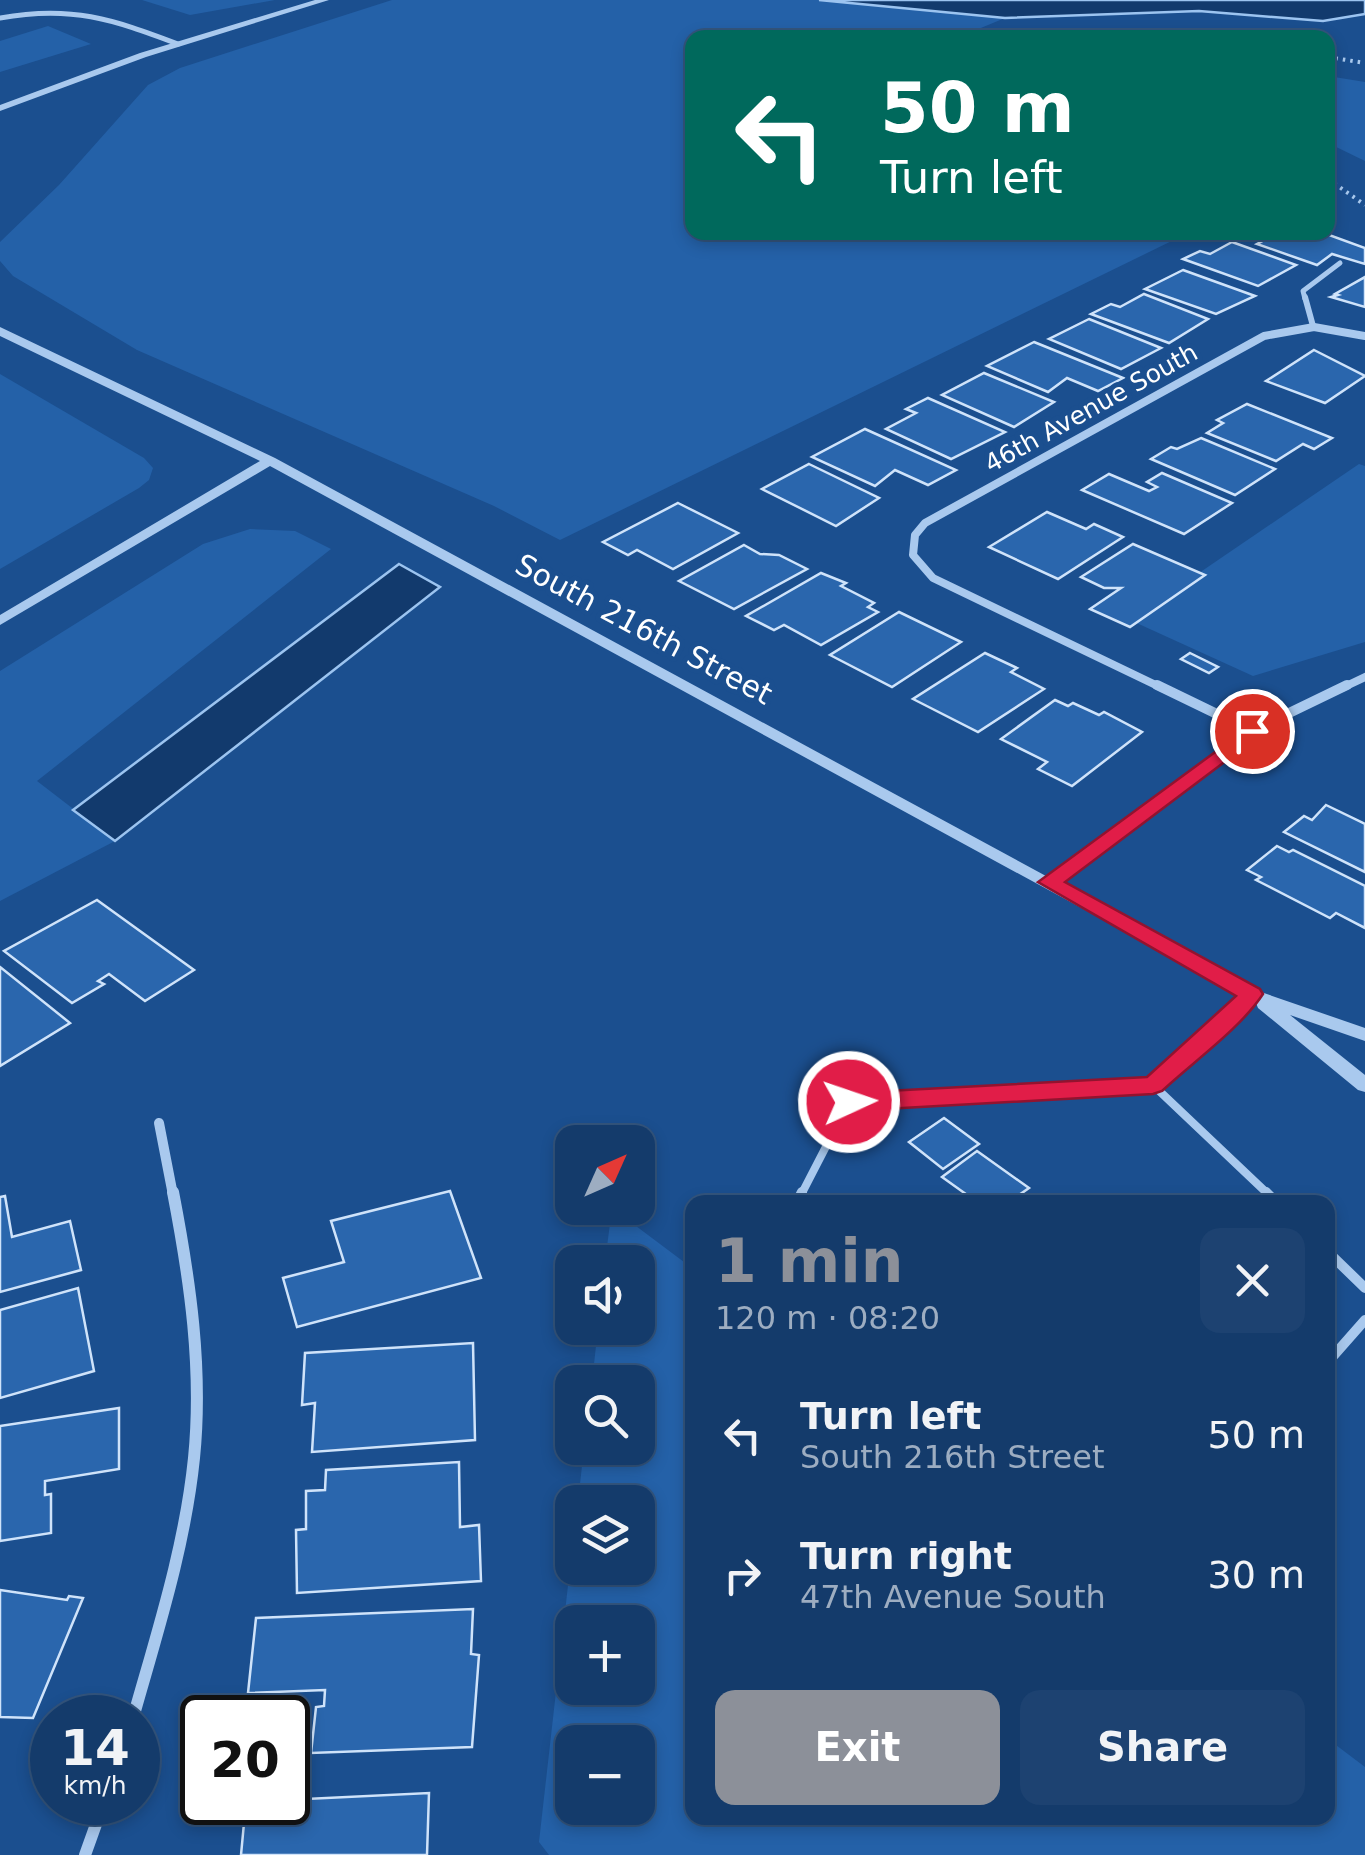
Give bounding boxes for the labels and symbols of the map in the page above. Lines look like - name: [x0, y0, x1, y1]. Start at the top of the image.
- street label: 46th Avenue South: [979, 337, 1203, 479]
- street label: South 216th Street: [510, 547, 778, 712]
- pin: [1210, 689, 1295, 774]
- position arrow: [797, 1050, 901, 1154]
- north arrow: [555, 1125, 655, 1225]
- speed limit sign: 20: [180, 1695, 310, 1825]

